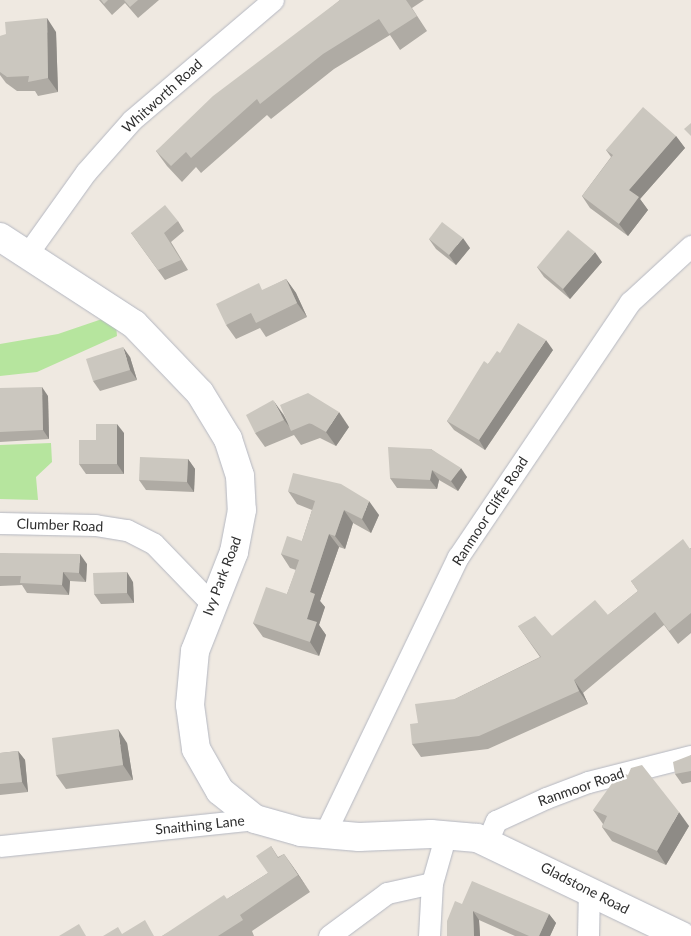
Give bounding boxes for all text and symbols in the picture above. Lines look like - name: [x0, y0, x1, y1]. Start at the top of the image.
- street label: Whitworth Road: [118, 56, 206, 136]
- street label: Ranmoor Cliffe Road: [448, 453, 532, 569]
- street label: Clumber Road: [16, 515, 104, 535]
- street label: Ivy Park Road: [199, 534, 245, 618]
- street label: Ranmoor Road: [535, 764, 627, 810]
- street label: Snaithing Lane: [154, 812, 246, 838]
- street label: Gladstone Road: [538, 858, 632, 918]

